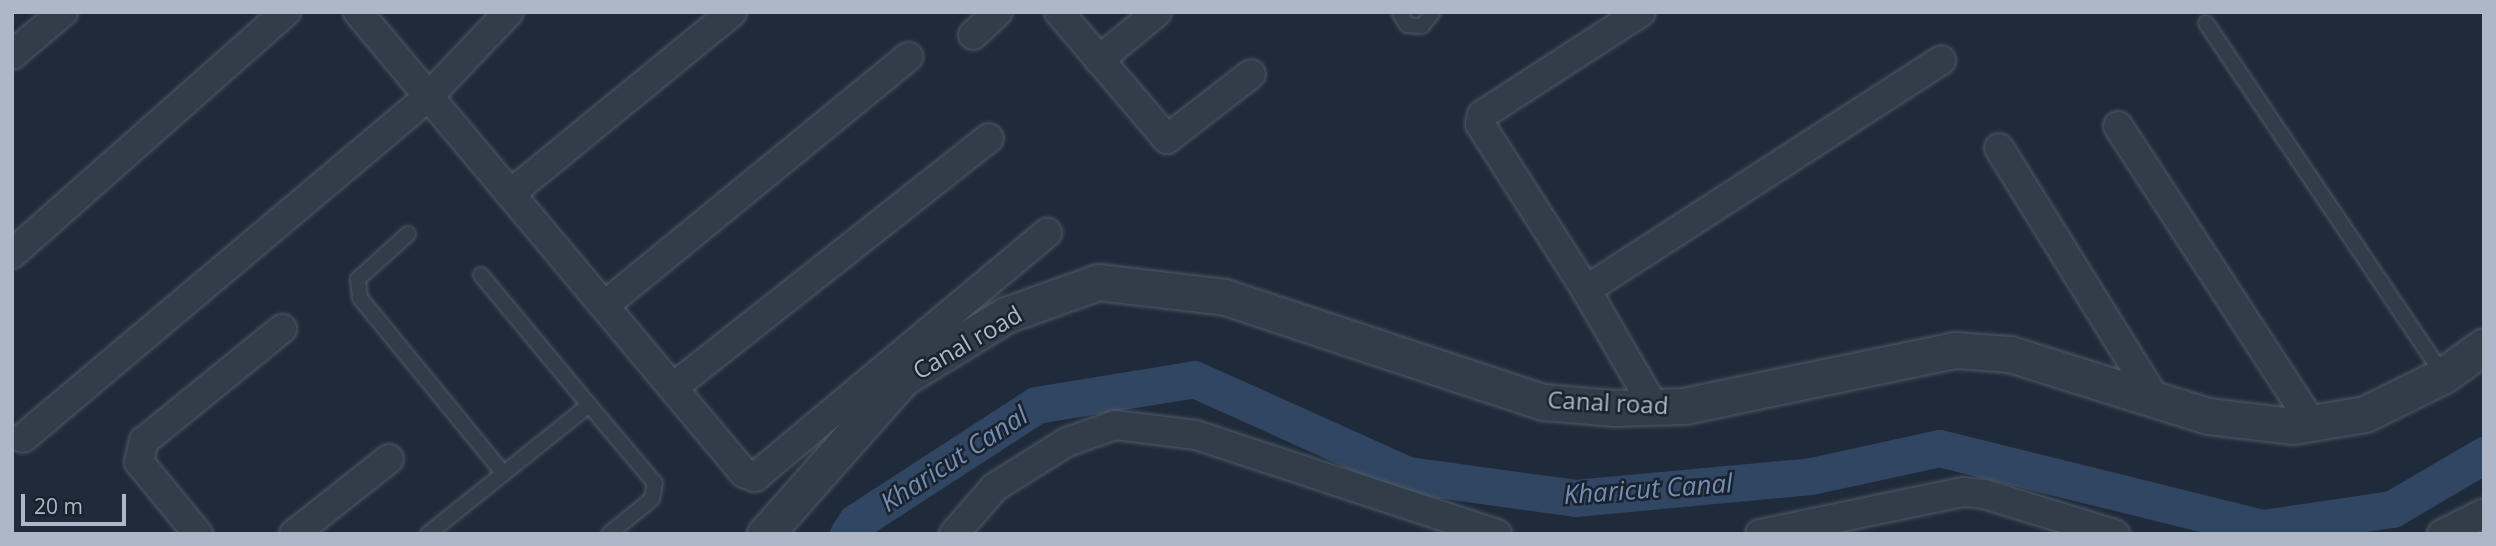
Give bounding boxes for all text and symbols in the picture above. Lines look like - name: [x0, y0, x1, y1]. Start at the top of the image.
- street label: Canal road: [907, 299, 1027, 385]
- street label: Canal road: [1547, 384, 1669, 420]
- water label: Kharicut Canal: [874, 400, 1034, 518]
- water label: Kharicut Canal: [1562, 468, 1734, 510]
- scale bar: [24, 480, 130, 524]
- text: 20 m: [34, 492, 83, 520]

